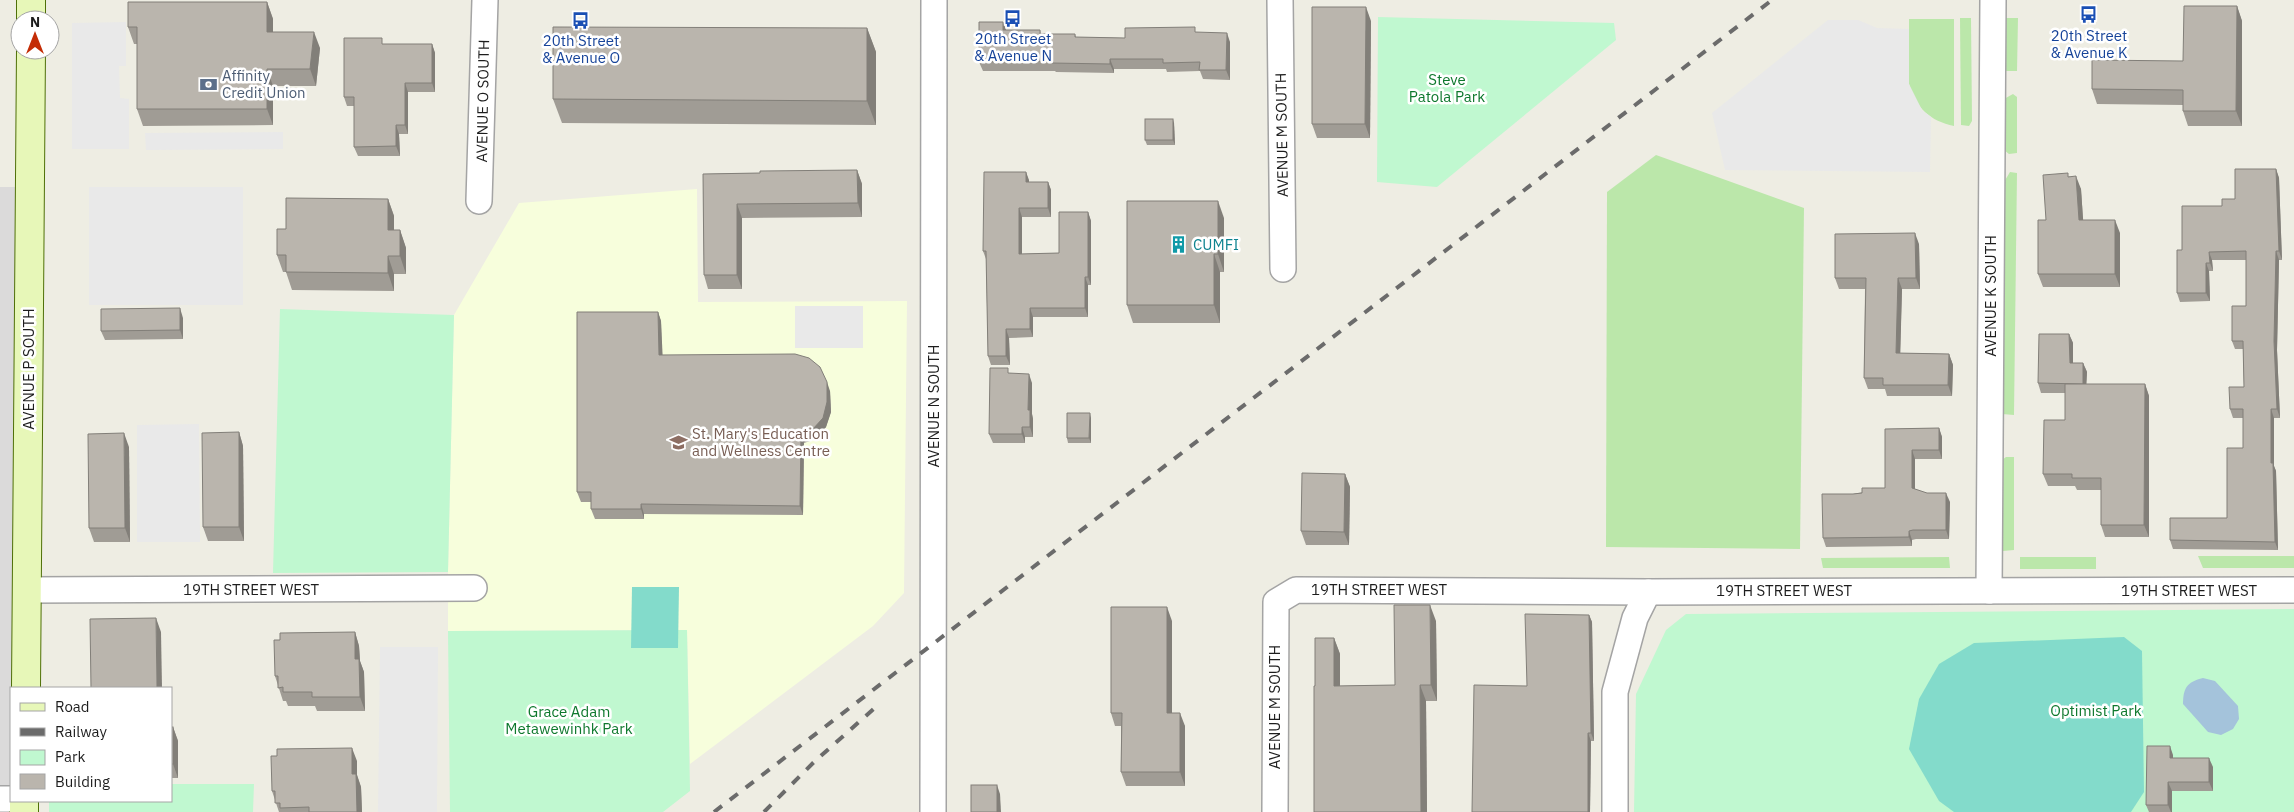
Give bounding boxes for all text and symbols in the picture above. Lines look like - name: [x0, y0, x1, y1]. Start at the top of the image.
- bus stop icon: 20th Street & Avenue K: [2079, 5, 2099, 25]
- bus stop icon: 20th Street & Avenue N: [1003, 8, 1023, 28]
- north arrow: [10, 10, 60, 60]
- bus stop icon: 20th Street & Avenue O: [571, 10, 591, 30]
- text: N: [30, 13, 40, 31]
- place label: 20th Street & Avenue K: [2050, 26, 2128, 62]
- place label: 20th Street & Avenue N: [974, 29, 1052, 65]
- place label: 20th Street & Avenue O: [542, 31, 620, 67]
- street label: AVENUE O SOUTH: [472, 39, 493, 163]
- place label: Affinity Credit Union: [222, 66, 306, 102]
- park label: Steve Patola Park: [1409, 70, 1485, 106]
- street label: AVENUE M SOUTH: [1271, 73, 1292, 197]
- bank icon: Affinity Credit Union: [198, 75, 218, 95]
- building icon: CUMFI: [1169, 235, 1189, 255]
- place label: CUMFI: [1193, 235, 1239, 254]
- street label: AVENUE K SOUTH: [1981, 235, 2000, 357]
- street label: AVENUE P SOUTH: [19, 308, 38, 430]
- street label: AVENUE N SOUTH: [924, 345, 943, 467]
- place label: St. Mary's Education and Wellness Centre: [692, 424, 830, 460]
- school or university icon: St. Mary's Education and Wellness Centre: [668, 433, 688, 453]
- street label: 19TH STREET WEST: [183, 580, 320, 599]
- street label: 19TH STREET WEST: [1311, 580, 1448, 599]
- street label: 19TH STREET WEST: [1716, 581, 1853, 600]
- street label: 19TH STREET WEST: [2121, 581, 2258, 600]
- street label: AVENUE M SOUTH: [1265, 645, 1284, 769]
- legend: [10, 687, 172, 802]
- text: Road: [55, 697, 90, 716]
- park label: Optimist Park: [2050, 701, 2142, 720]
- park label: Grace Adam Metawewinhk Park: [505, 702, 633, 738]
- text: Railway: [55, 722, 108, 741]
- text: Park: [55, 747, 85, 766]
- text: Building: [55, 772, 110, 791]

